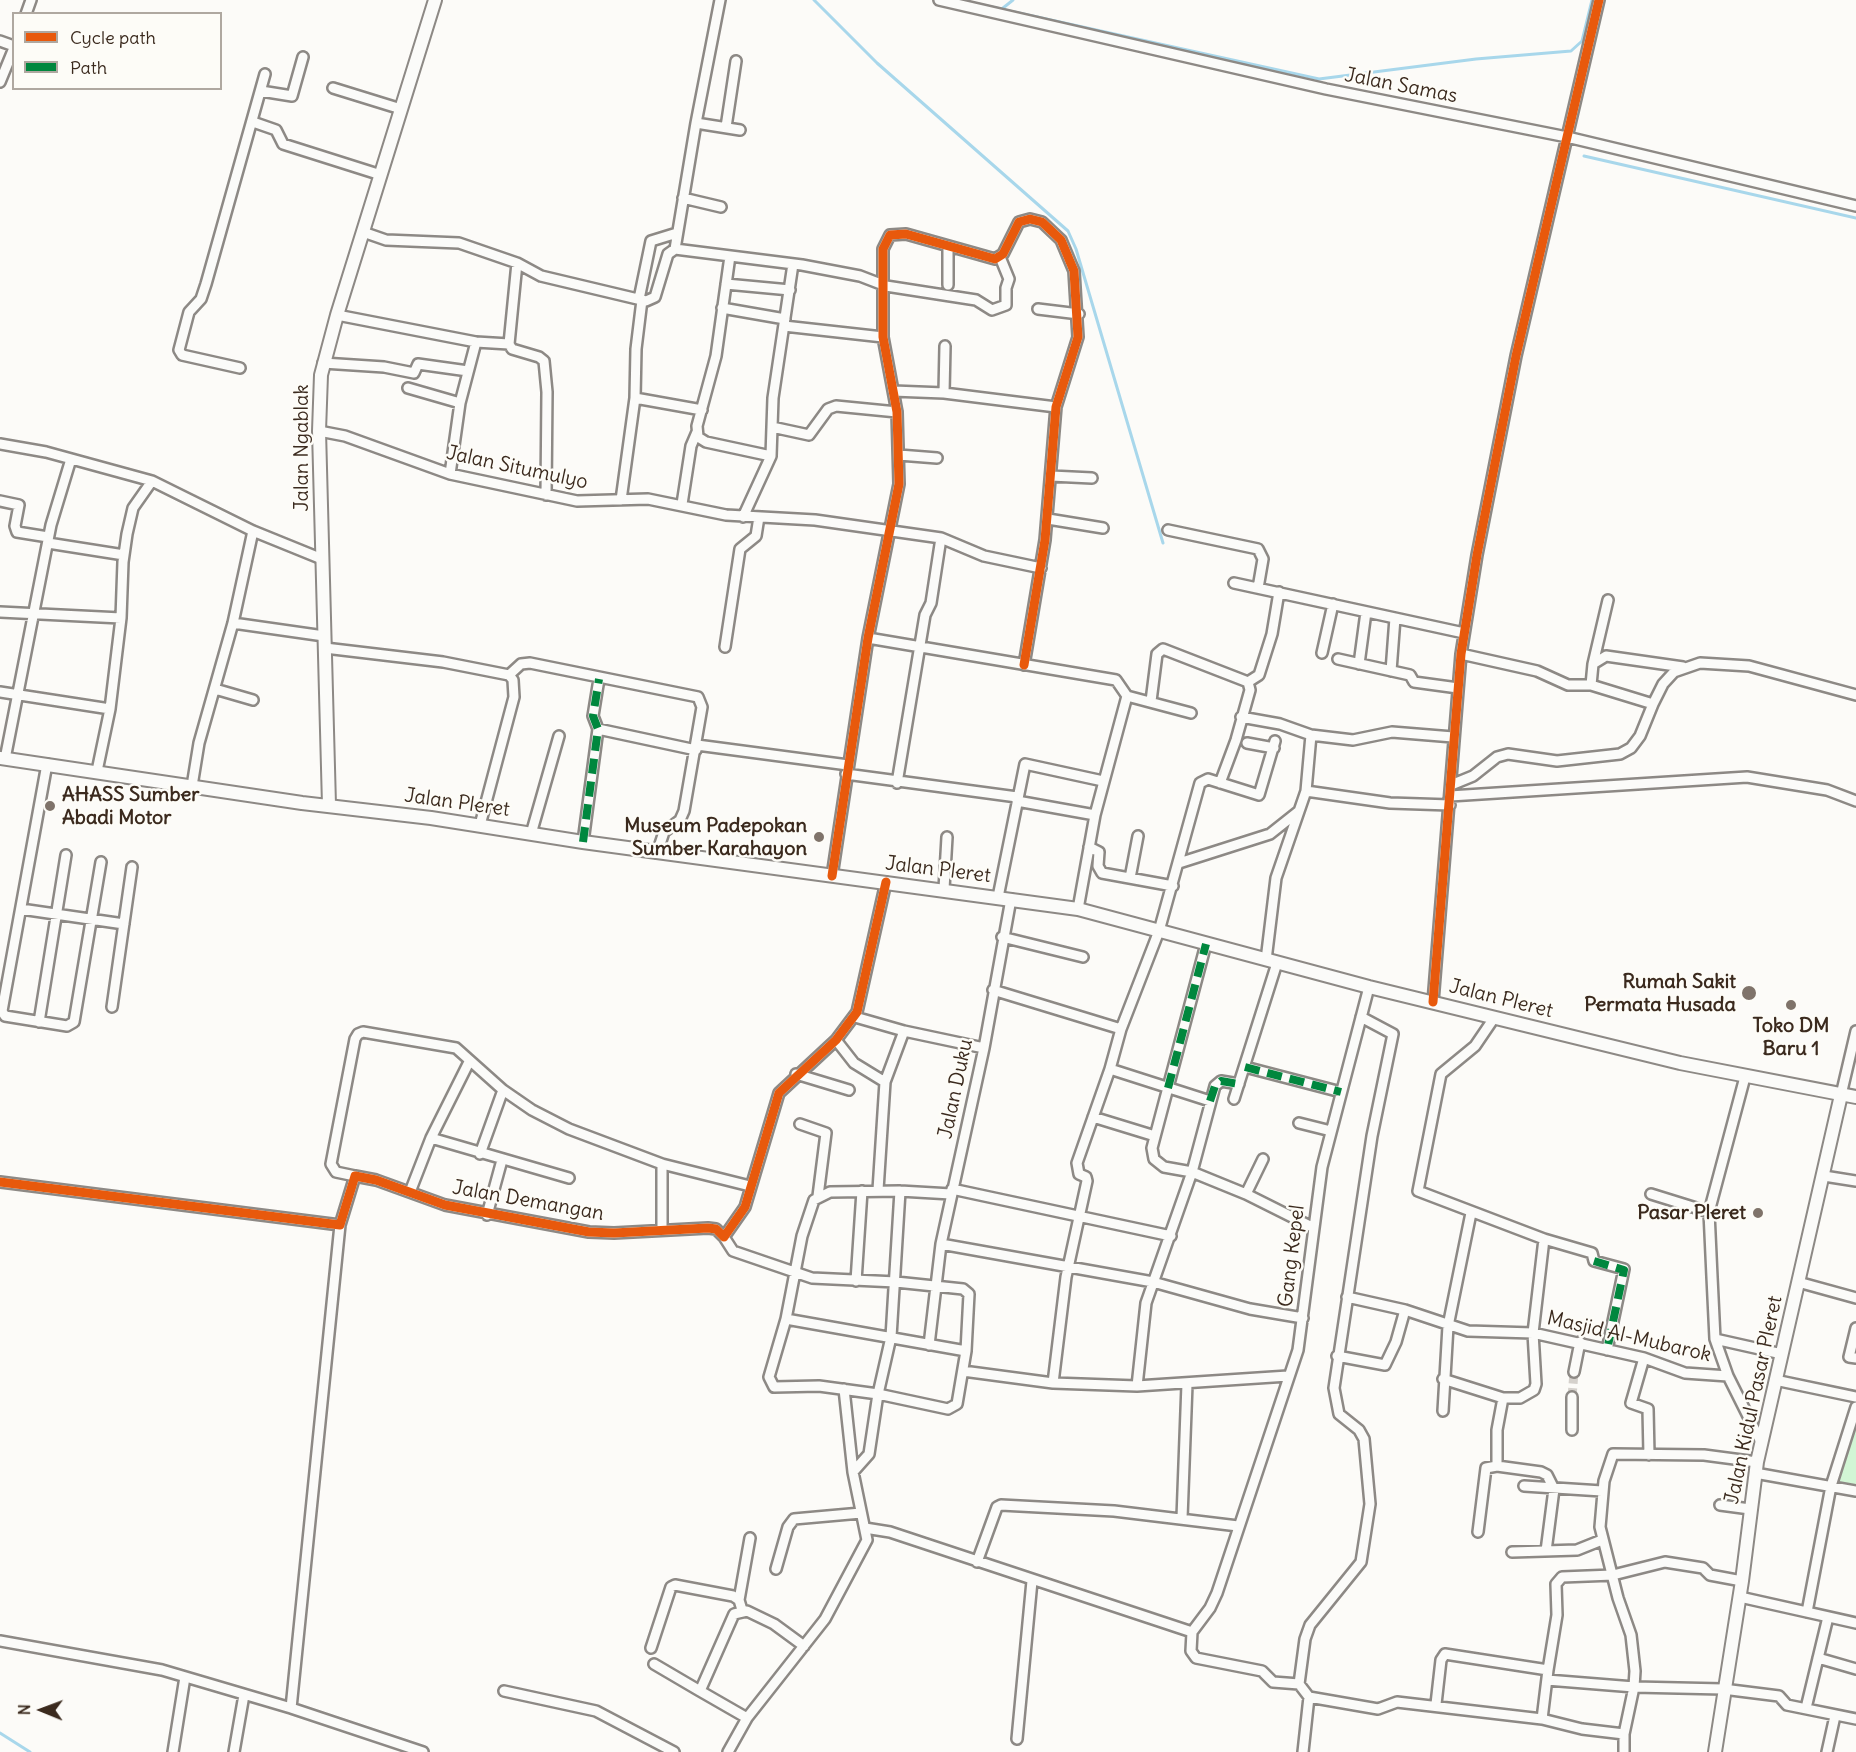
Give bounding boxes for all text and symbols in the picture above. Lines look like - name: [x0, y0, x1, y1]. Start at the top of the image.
- legend: [12, 12, 222, 90]
- text: Cycle path: [70, 26, 156, 49]
- text: Path: [70, 56, 107, 79]
- street label: Jalan Samas: [1343, 63, 1459, 109]
- street label: Jalan Ngablak: [290, 384, 314, 512]
- street label: Jalan Situmulyo: [444, 441, 590, 495]
- place label: AHASS Sumber Abadi Motor: [62, 783, 199, 830]
- street label: Jalan Pleret: [403, 784, 511, 822]
- marker: AHASS Sumber Abadi Motor: [43, 799, 57, 813]
- place label: Museum Padepokan Sumber Karahayon: [624, 814, 807, 861]
- marker: Museum Padepokan Sumber Karahayon: [812, 830, 826, 844]
- street label: Jalan Pleret: [884, 852, 992, 888]
- place label: Rumah Sakit Permata Husada: [1584, 970, 1736, 1017]
- street label: Jalan Pleret: [1447, 975, 1555, 1023]
- marker: Rumah Sakit Permata Husada: [1740, 984, 1758, 1002]
- marker: Toko DM Baru 1: [1784, 998, 1798, 1012]
- place label: Toko DM Baru 1: [1753, 1014, 1829, 1061]
- street label: Jalan Duku: [934, 1037, 978, 1141]
- street label: Jalan Demangan: [450, 1176, 606, 1226]
- place label: Pasar Pleret: [1637, 1201, 1746, 1225]
- street label: Gang Kepel: [1274, 1204, 1310, 1308]
- marker: Pasar Pleret: [1751, 1206, 1765, 1220]
- street label: Jalan Kidul Pasar Pleret: [1720, 1294, 1788, 1506]
- street label: Masjid Al-Mubarok: [1545, 1306, 1713, 1368]
- north arrow: [12, 1680, 72, 1740]
- text: N: [14, 1704, 34, 1715]

